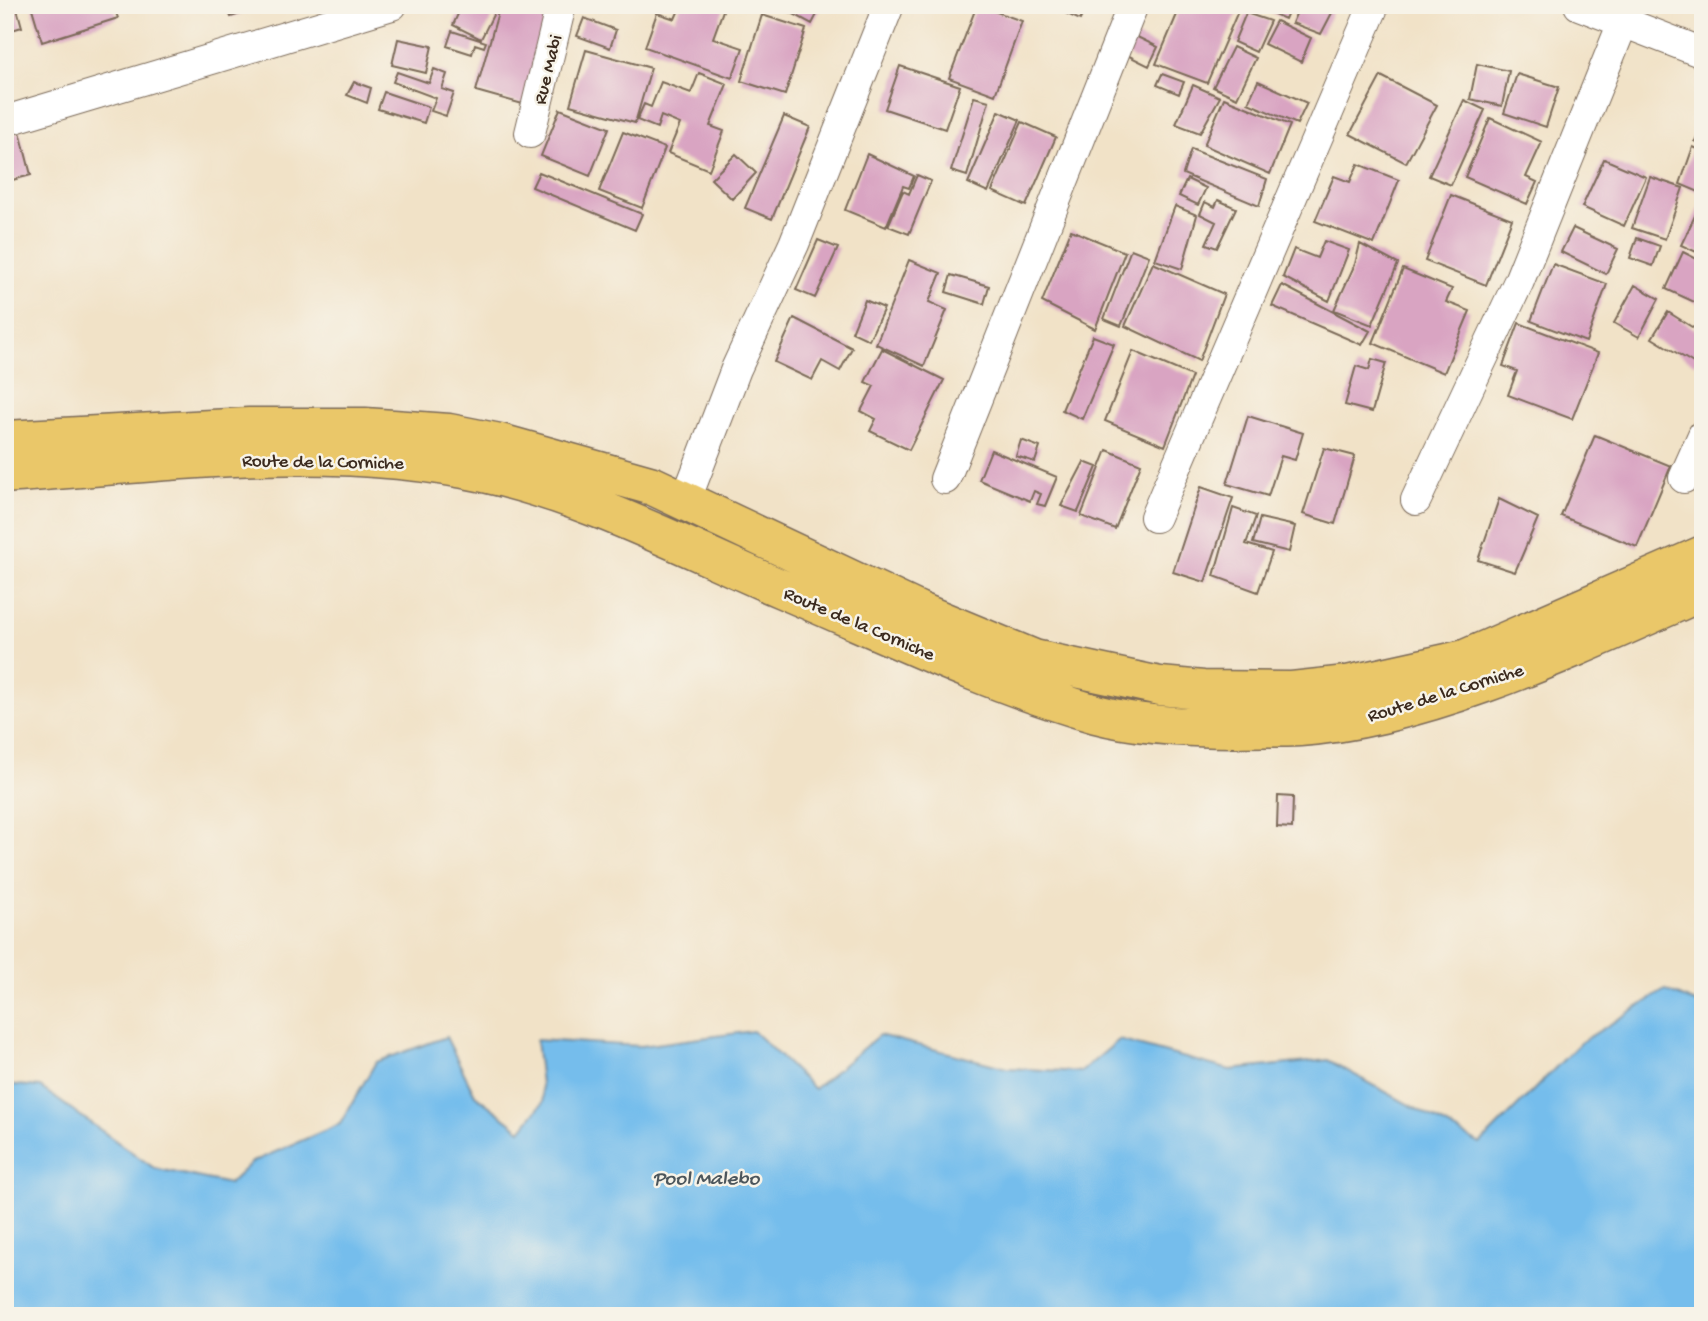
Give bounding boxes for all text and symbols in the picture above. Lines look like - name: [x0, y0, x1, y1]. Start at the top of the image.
- street label: Rue Mabi: [530, 33, 569, 107]
- street label: Route de la Corniche: [242, 451, 404, 476]
- street label: Route de la Corniche: [780, 583, 938, 668]
- street label: Route de la Corniche: [1365, 660, 1527, 729]
- water label: Pool Malebo: [653, 1168, 760, 1193]

